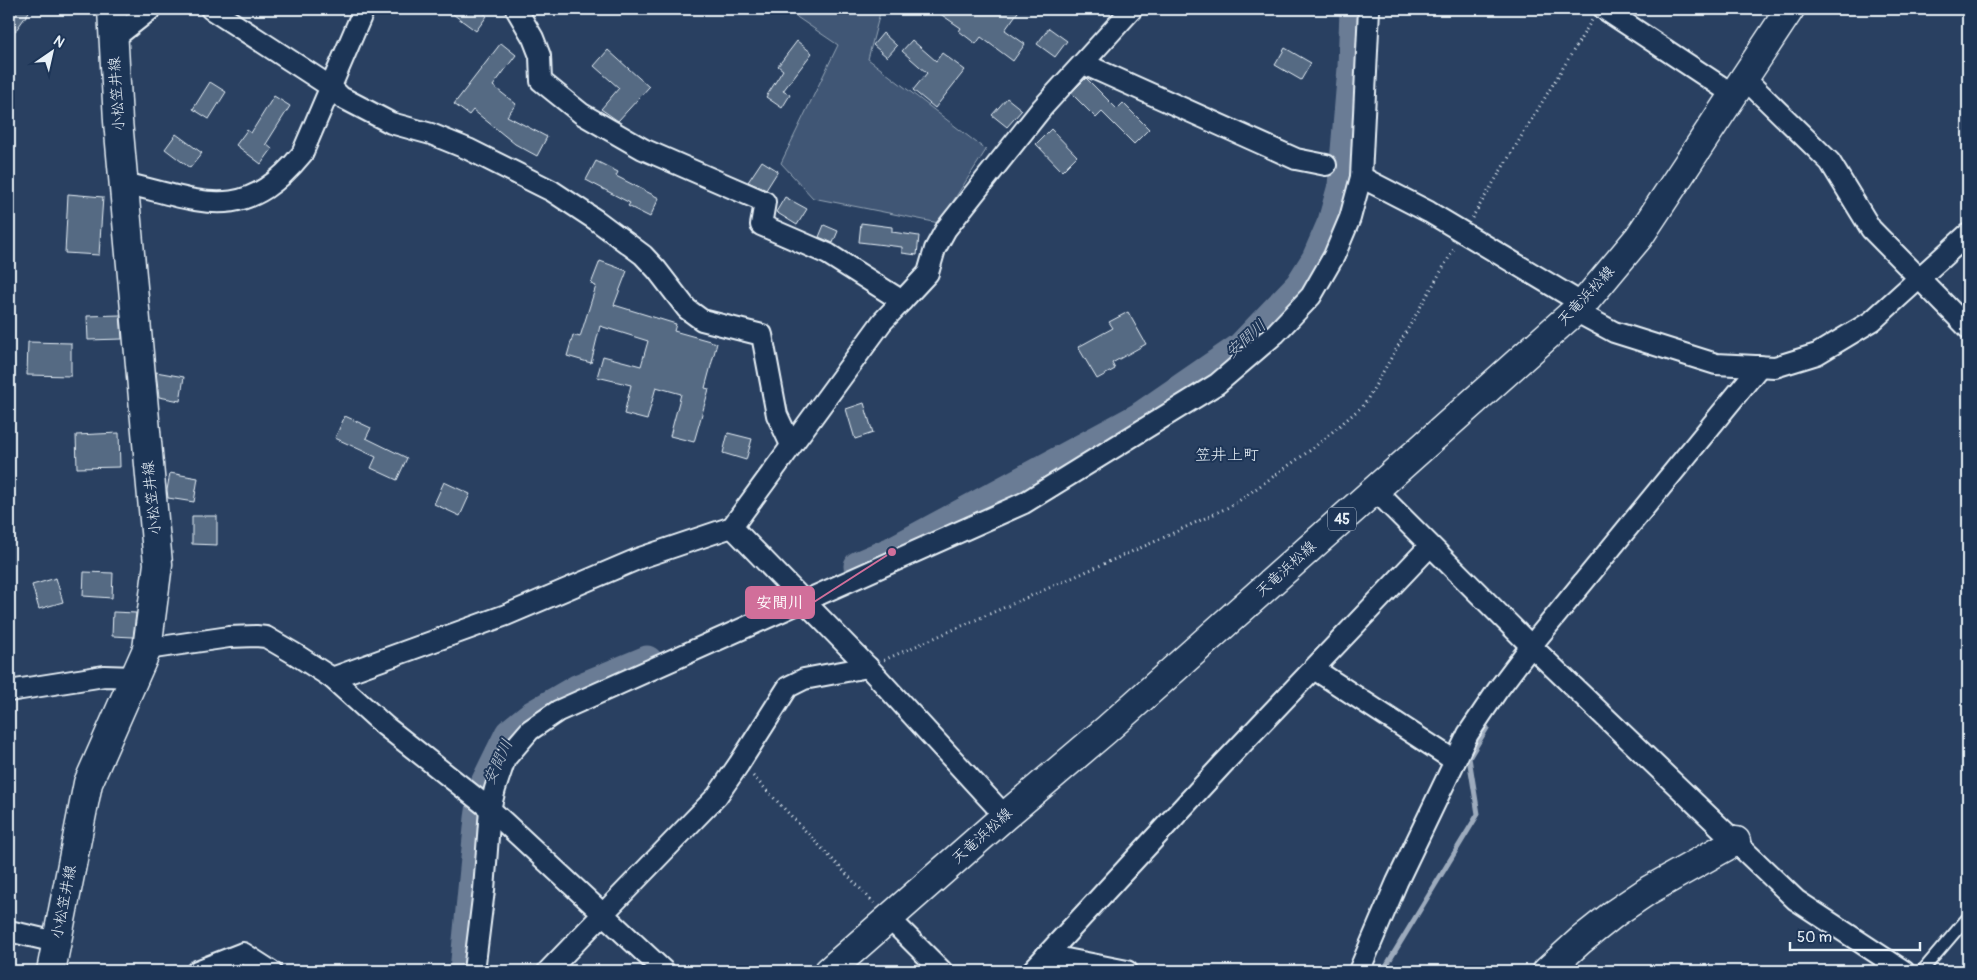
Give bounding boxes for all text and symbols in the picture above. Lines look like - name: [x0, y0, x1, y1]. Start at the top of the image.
- north arrow: [28, 28, 78, 78]
- text: N: [50, 32, 68, 51]
- street label: 小松笠井線: [105, 56, 129, 132]
- street label: 天竜浜松線: [1553, 262, 1619, 330]
- water label: 安間川: [1221, 316, 1271, 362]
- district label: 笠井上町: [1195, 445, 1259, 465]
- street label: 小松笠井線: [139, 460, 165, 536]
- road number: 45: [1328, 508, 1356, 530]
- street label: 天竜浜松線: [1252, 537, 1320, 601]
- callout: 安間川: [746, 587, 814, 618]
- text: 安間川: [756, 593, 804, 613]
- water label: 安間川: [479, 736, 517, 788]
- street label: 天竜浜松線: [948, 804, 1016, 868]
- street label: 小松笠井線: [48, 863, 80, 941]
- scale bar: [1790, 920, 1920, 952]
- text: 50 m: [1797, 928, 1832, 947]

